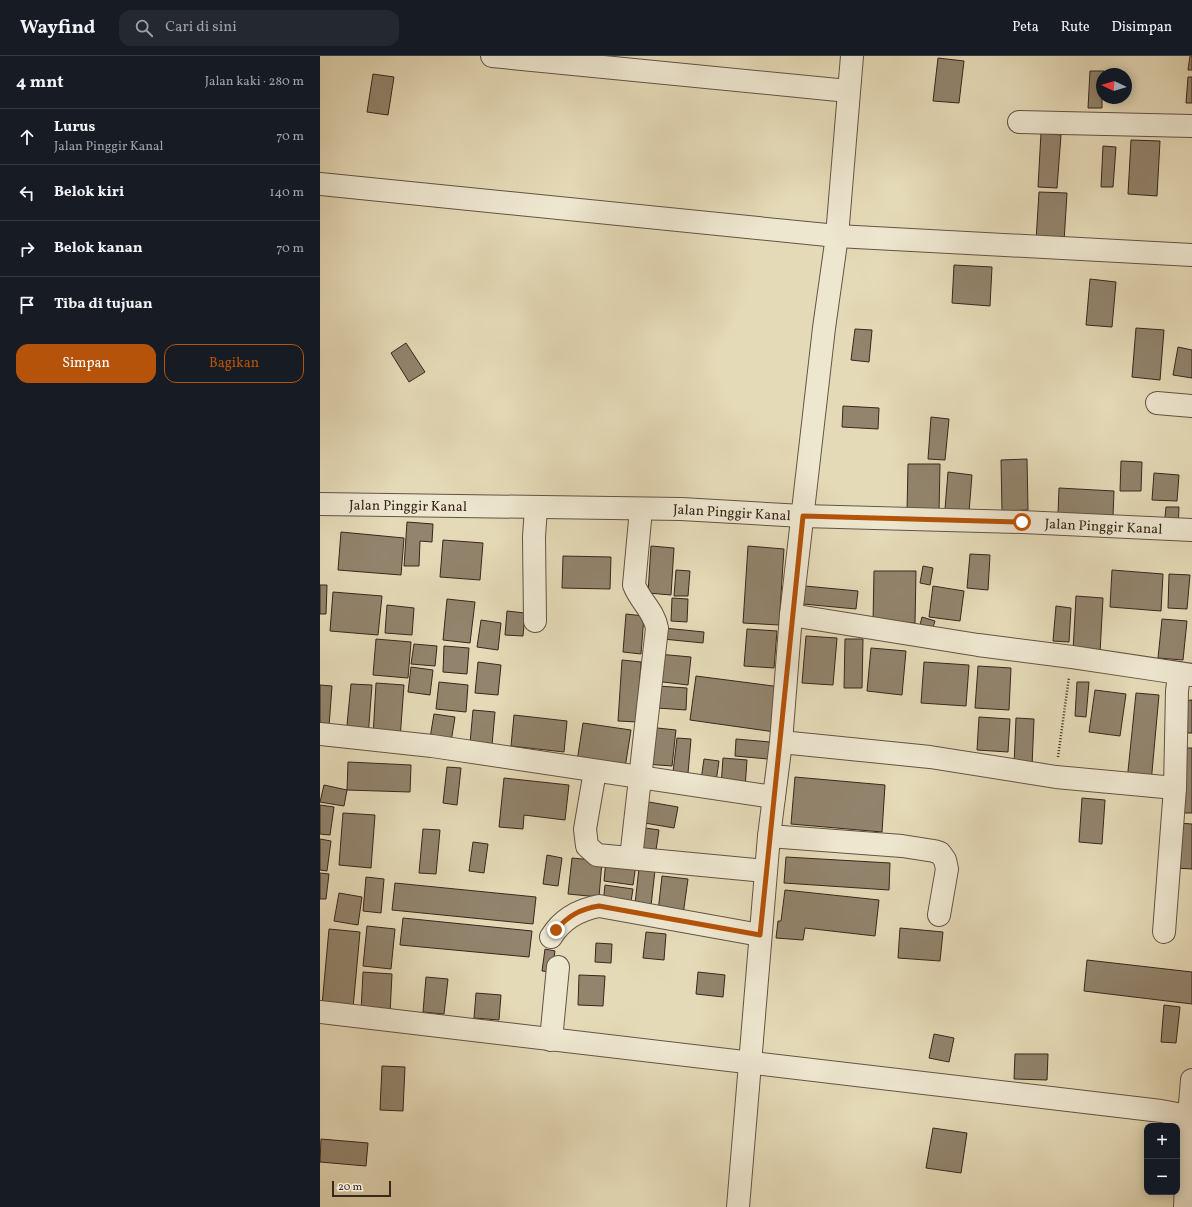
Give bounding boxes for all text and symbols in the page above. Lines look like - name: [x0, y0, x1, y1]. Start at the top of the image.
- search box: [119, 10, 399, 46]
- text: Wayfind: [20, 15, 95, 41]
- icon: search: [133, 17, 155, 39]
- text: Cari di sini: [165, 17, 237, 38]
- text: Peta: [1012, 18, 1039, 37]
- text: Rute: [1061, 18, 1090, 37]
- text: Disimpan: [1112, 18, 1172, 37]
- north arrow: [1096, 68, 1132, 104]
- text: 4 mnt: [16, 71, 64, 94]
- text: Jalan kaki · 280 m: [205, 73, 304, 91]
- text: Lurus: [54, 117, 95, 138]
- icon: ahead: [16, 126, 38, 148]
- text: 70 m: [276, 128, 304, 146]
- text: Jalan Pinggir Kanal: [54, 138, 163, 156]
- icon: left: [16, 182, 38, 204]
- text: Belok kiri: [54, 182, 124, 203]
- text: 140 m: [270, 184, 304, 202]
- icon: right: [16, 238, 38, 260]
- text: Belok kanan: [54, 238, 143, 259]
- text: 70 m: [276, 240, 304, 258]
- icon: arrive: [16, 294, 38, 316]
- text: Tiba di tujuan: [54, 294, 153, 315]
- button: Simpan: [16, 344, 156, 383]
- button: Bagikan: [164, 344, 304, 383]
- street label: Jalan Pinggir Kanal: [349, 496, 467, 517]
- street label: Jalan Pinggir Kanal: [673, 501, 791, 526]
- route start: [1013, 513, 1031, 531]
- street label: Jalan Pinggir Kanal: [1044, 515, 1163, 540]
- route end: [547, 921, 565, 939]
- map controls: [1144, 1123, 1180, 1195]
- button: +: [1144, 1123, 1180, 1159]
- button: −: [1144, 1159, 1180, 1195]
- scale bar: [332, 1179, 391, 1198]
- text: 20 m: [338, 1180, 362, 1195]

